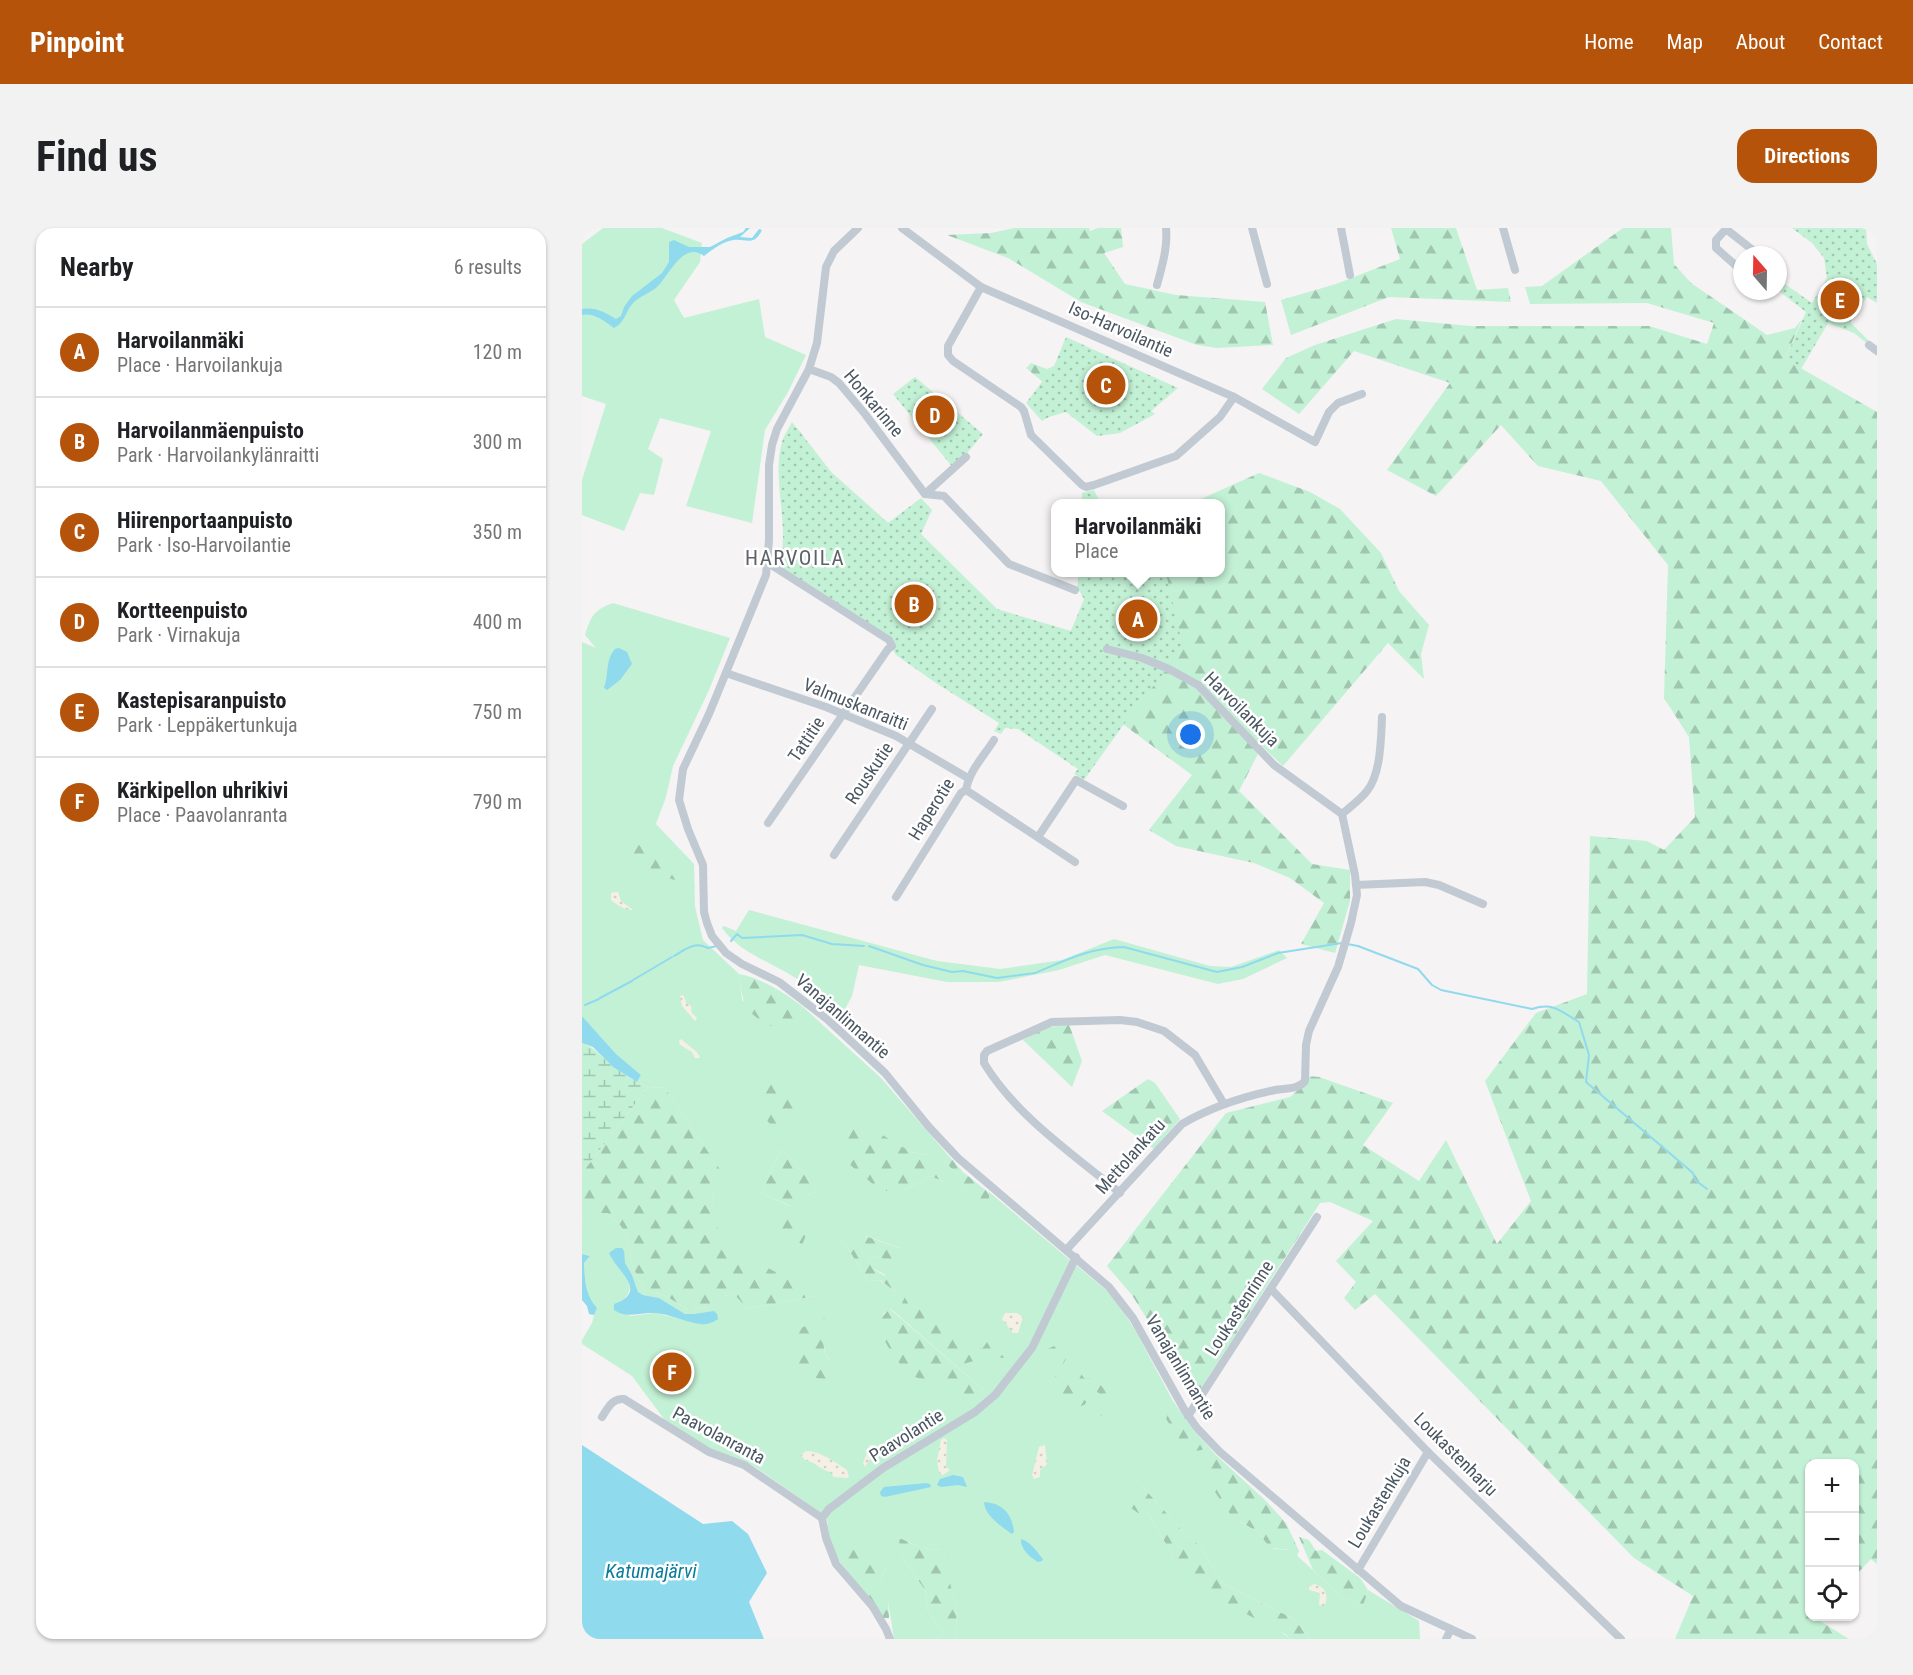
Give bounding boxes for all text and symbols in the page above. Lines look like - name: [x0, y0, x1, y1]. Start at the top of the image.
- text: Pinpoint: [30, 26, 124, 59]
- text: Home: [1584, 30, 1634, 54]
- text: Map: [1667, 30, 1703, 54]
- text: About: [1736, 30, 1785, 54]
- text: Contact: [1818, 30, 1883, 54]
- button: Directions: [1737, 129, 1877, 183]
- text: Find us: [36, 132, 157, 181]
- north arrow: [1733, 246, 1787, 300]
- text: Nearby: [60, 252, 134, 282]
- text: 6 results: [454, 255, 522, 279]
- pin: E: [1820, 278, 1860, 322]
- street label: Iso-Harvoilantie: [1066, 297, 1176, 361]
- text: Harvoilanmäki: [117, 328, 244, 353]
- text: A: [74, 340, 85, 364]
- text: 120 m: [473, 340, 522, 364]
- text: Place · Harvoilankuja: [117, 353, 283, 377]
- pin: C: [1086, 362, 1126, 408]
- street label: Honkarinne: [840, 365, 908, 441]
- pin: D: [916, 392, 954, 438]
- text: Harvoilanmäenpuisto: [117, 418, 304, 443]
- text: B: [74, 430, 85, 454]
- text: 300 m: [473, 430, 522, 454]
- text: Park · Harvoilankylänraitti: [117, 443, 319, 467]
- popup: [1051, 499, 1225, 577]
- text: Hiirenportaanpuisto: [117, 508, 293, 533]
- text: Harvoilanmäki: [1074, 514, 1202, 539]
- text: C: [74, 520, 85, 544]
- text: 350 m: [473, 520, 522, 544]
- text: Park · Iso-Harvoilantie: [117, 533, 291, 557]
- text: Place: [1074, 539, 1118, 563]
- district label: HARVOILA: [745, 546, 845, 570]
- pin: B: [894, 582, 934, 626]
- pin: A: [1118, 596, 1158, 642]
- text: Kortteenpuisto: [117, 598, 248, 623]
- text: D: [74, 610, 85, 634]
- text: 400 m: [473, 610, 522, 634]
- text: Park · Virnakuja: [117, 623, 241, 647]
- street label: Harvoilankuja: [1200, 667, 1284, 751]
- street label: Valmuskanraitti: [801, 673, 911, 735]
- text: Kastepisaranpuisto: [117, 688, 286, 713]
- text: E: [75, 700, 84, 724]
- text: 750 m: [473, 700, 522, 724]
- text: Park · Leppäkertunkuja: [117, 713, 298, 737]
- street label: Tattitie: [783, 713, 829, 765]
- your location: [1176, 720, 1205, 749]
- street label: Rouskutie: [841, 738, 897, 808]
- street label: Haperotie: [904, 774, 958, 844]
- text: Kärkipellon uhrikivi: [117, 778, 288, 803]
- text: F: [75, 790, 84, 814]
- text: 790 m: [473, 790, 522, 814]
- text: Place · Paavolanranta: [117, 803, 288, 827]
- street label: Vanajanlinnantie: [792, 969, 894, 1063]
- street label: Mettolankatu: [1091, 1114, 1169, 1198]
- street label: Loukastenrinne: [1200, 1256, 1278, 1360]
- street label: Vanajanlinnantie: [1142, 1311, 1220, 1423]
- pin: F: [652, 1350, 692, 1394]
- street label: Paavolanranta: [669, 1402, 769, 1468]
- street label: Paavolantie: [865, 1404, 947, 1466]
- street label: Loukastenharju: [1410, 1408, 1502, 1500]
- street label: Loukastenkuja: [1343, 1452, 1415, 1552]
- map controls: [1805, 1459, 1859, 1621]
- button: +: [1805, 1459, 1859, 1513]
- button: −: [1805, 1513, 1859, 1567]
- water label: Katumajärvi: [605, 1559, 697, 1583]
- button: locate: [1805, 1567, 1859, 1621]

